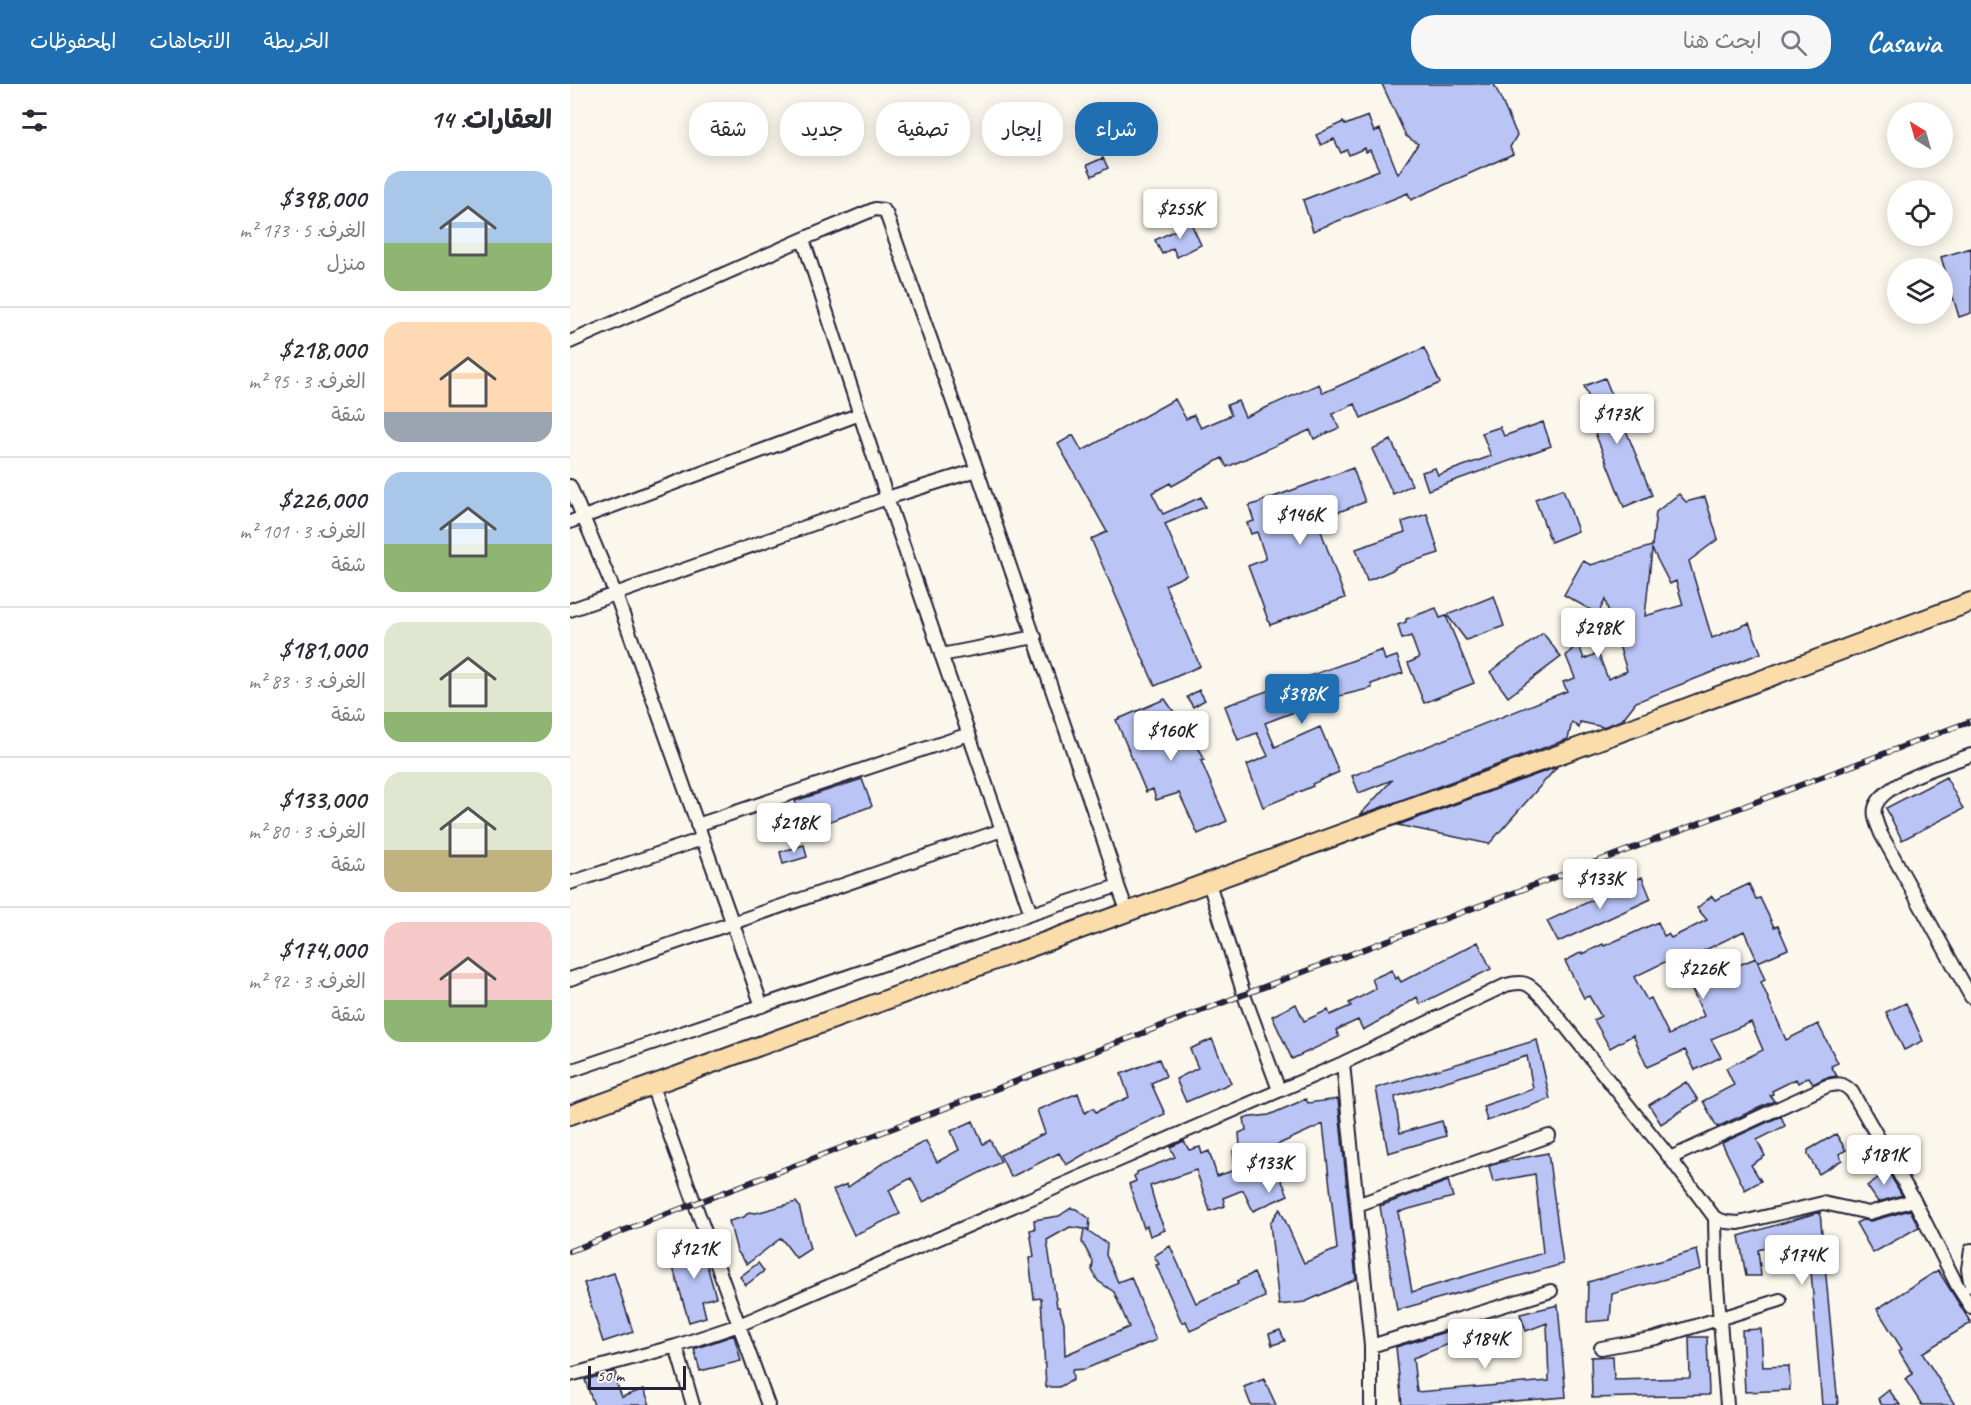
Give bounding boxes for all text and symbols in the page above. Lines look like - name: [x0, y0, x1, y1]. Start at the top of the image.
- search box: [1411, 15, 1831, 69]
- text: Casavia: [1867, 25, 1941, 60]
- icon: search: [1777, 26, 1810, 59]
- text: ابحث هنا: [1683, 27, 1762, 55]
- text: المحفوظات: [30, 28, 116, 54]
- text: الاتجاهات: [149, 28, 231, 54]
- text: الخريطة: [264, 28, 329, 54]
- chip: شقة: [689, 102, 768, 156]
- chip: جديد: [780, 102, 864, 156]
- chip: تصفية: [876, 102, 970, 156]
- chip: إيجار: [982, 102, 1063, 156]
- chip: شراء: [1075, 102, 1158, 156]
- north arrow: [1887, 102, 1953, 168]
- map controls: [1887, 102, 1953, 324]
- text: العقارات: 14: [430, 103, 552, 136]
- icon: filters: [18, 104, 51, 137]
- button: locate: [1887, 180, 1953, 246]
- text: $398,000: [279, 182, 366, 215]
- pin: $255K: [1138, 189, 1222, 240]
- icon: home: [432, 195, 504, 267]
- text: $255K: [1157, 196, 1203, 221]
- text: الغرف: 5 · 173 m²: [239, 218, 366, 243]
- text: منزل: [327, 251, 366, 276]
- button: layers: [1887, 258, 1953, 324]
- text: $218,000: [279, 333, 366, 366]
- icon: home: [432, 346, 504, 418]
- text: الغرف: 3 · 95 m²: [248, 369, 366, 394]
- pin: $173K: [1575, 394, 1659, 445]
- text: $173K: [1594, 401, 1640, 426]
- text: شقة: [331, 402, 366, 427]
- text: $226,000: [278, 483, 366, 516]
- pin: $146K: [1258, 495, 1342, 546]
- icon: home: [432, 496, 504, 568]
- text: $146K: [1277, 502, 1323, 527]
- text: الغرف: 3 · 101 m²: [239, 519, 366, 544]
- text: شقة: [331, 552, 366, 577]
- pin: $298K: [1556, 608, 1640, 659]
- text: $298K: [1575, 615, 1621, 640]
- text: $181,000: [279, 633, 366, 666]
- icon: home: [432, 646, 504, 718]
- text: الغرف: 3 · 83 m²: [248, 669, 366, 694]
- pin: $398K: [1260, 674, 1344, 725]
- text: $398K: [1279, 681, 1325, 706]
- text: شقة: [331, 702, 366, 727]
- pin: $160K: [1129, 711, 1213, 762]
- text: $160K: [1148, 718, 1194, 743]
- text: $133,000: [279, 783, 366, 816]
- icon: home: [432, 796, 504, 868]
- pin: $218K: [752, 803, 836, 854]
- text: $218K: [771, 810, 817, 835]
- text: الغرف: 3 · 80 m²: [248, 819, 366, 844]
- text: شقة: [331, 852, 366, 877]
- pin: $133K: [1558, 859, 1642, 910]
- text: $133K: [1577, 866, 1623, 891]
- text: $174,000: [279, 933, 366, 966]
- icon: home: [432, 946, 504, 1018]
- pin: $226K: [1661, 949, 1745, 1000]
- text: $226K: [1680, 956, 1726, 981]
- text: الغرف: 3 · 92 m²: [248, 969, 366, 994]
- text: شقة: [331, 1002, 366, 1027]
- pin: $181K: [1842, 1135, 1926, 1186]
- text: $181K: [1861, 1142, 1907, 1167]
- pin: $133K: [1227, 1143, 1311, 1194]
- text: $133K: [1246, 1150, 1292, 1175]
- pin: $121K: [652, 1229, 736, 1280]
- pin: $174K: [1760, 1235, 1844, 1286]
- text: $121K: [671, 1236, 717, 1261]
- text: $174K: [1779, 1242, 1825, 1267]
- pin: $184K: [1443, 1319, 1527, 1370]
- text: $184K: [1462, 1326, 1508, 1351]
- scale bar: [588, 1363, 686, 1390]
- text: 50 m: [597, 1366, 624, 1386]

